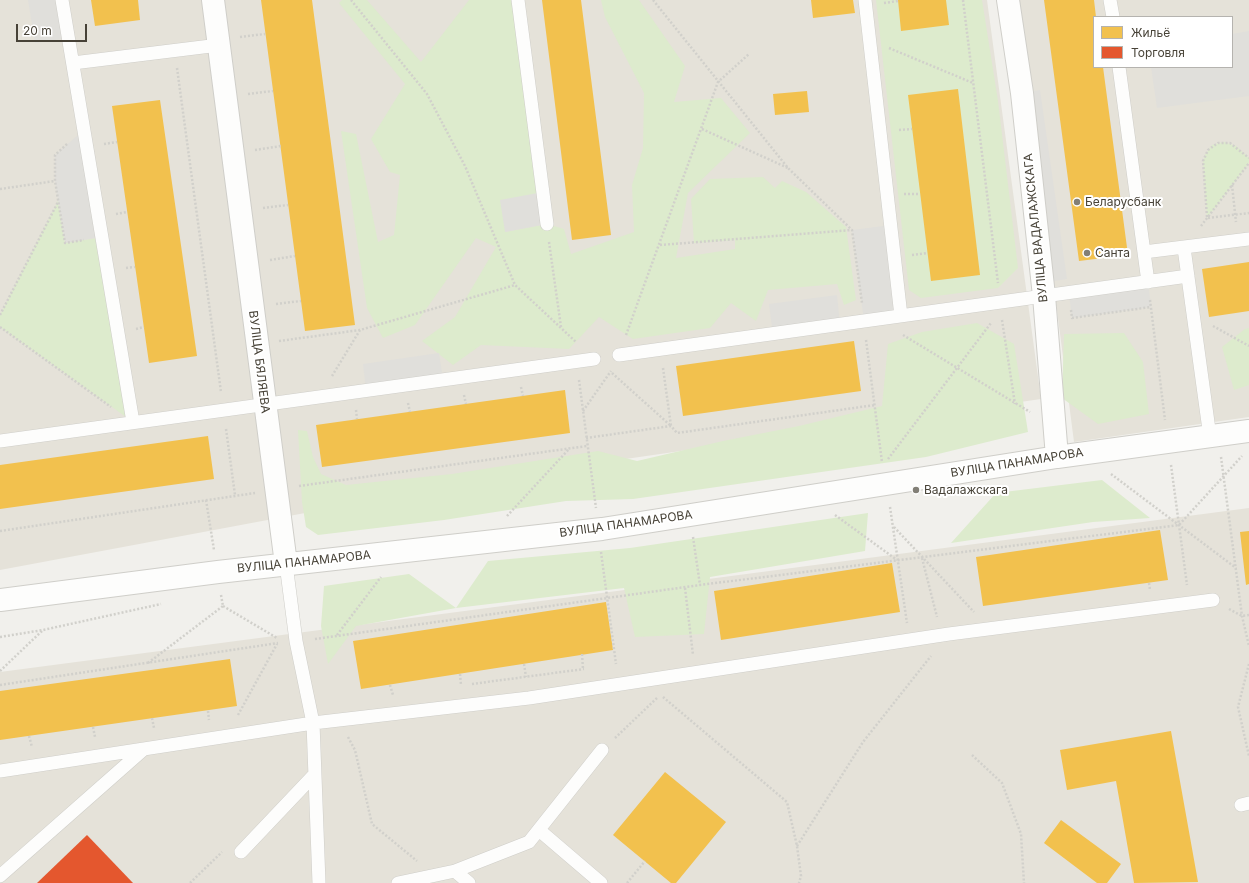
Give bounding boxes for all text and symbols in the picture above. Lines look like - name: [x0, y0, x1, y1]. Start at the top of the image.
- scale bar: [18, 16, 89, 42]
- legend: [1093, 16, 1233, 68]
- text: 20 m: [23, 23, 52, 38]
- text: Жильё: [1131, 25, 1170, 40]
- text: Торговля: [1131, 45, 1185, 60]
- street label: ВУЛІЦА ВАДАЛАЖСКАГА: [1021, 153, 1051, 303]
- place label: Беларусбанк: [1085, 195, 1161, 209]
- marker: Беларусбанк: [1072, 197, 1082, 207]
- place label: Санта: [1095, 246, 1130, 260]
- marker: Санта: [1082, 248, 1092, 258]
- street label: ВУЛІЦА БЯЛЯЕВА: [246, 310, 272, 414]
- street label: ВУЛІЦА ПАНАМАРОВА: [950, 445, 1084, 481]
- place label: Вадалажскага: [924, 483, 1008, 497]
- marker: Вадалажскага: [911, 485, 921, 495]
- street label: ВУЛІЦА ПАНАМАРОВА: [558, 508, 694, 540]
- street label: ВУЛІЦА ПАНАМАРОВА: [236, 548, 372, 576]

